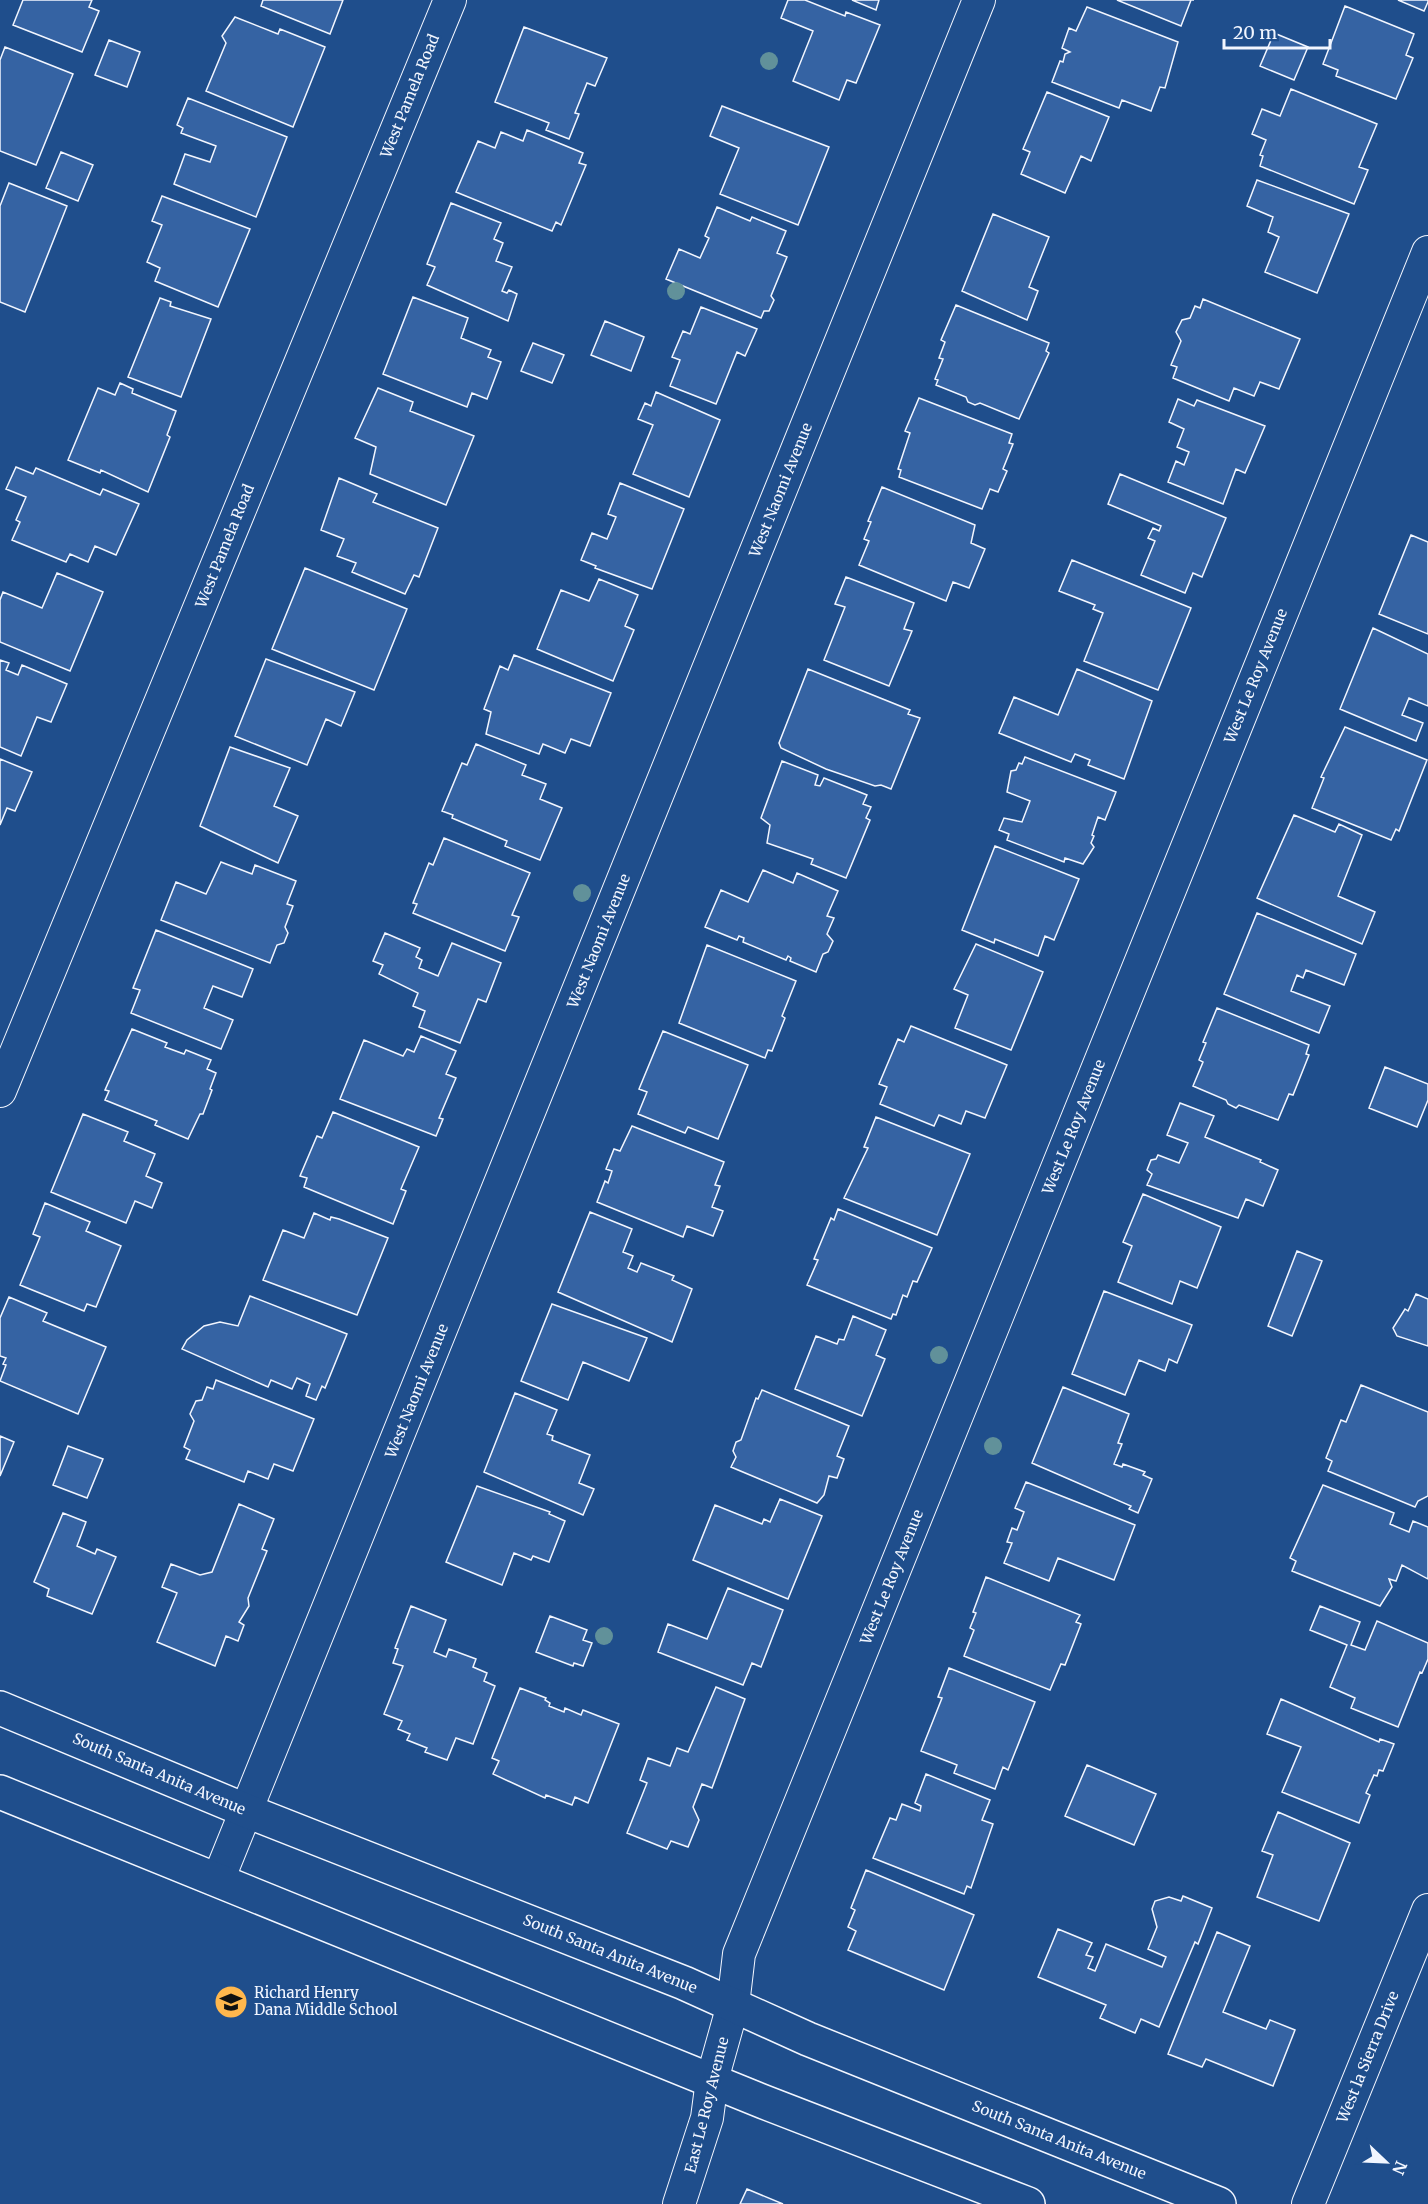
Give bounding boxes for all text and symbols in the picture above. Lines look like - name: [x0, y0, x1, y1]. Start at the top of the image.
- scale bar: [1224, 12, 1330, 50]
- text: 20 m: [1233, 21, 1277, 44]
- street label: West Pamela Road: [376, 31, 443, 161]
- street label: West Naomi Avenue: [745, 420, 816, 561]
- street label: West Pamela Road: [191, 481, 258, 611]
- street label: West Le Roy Avenue: [1219, 605, 1291, 747]
- street label: West Naomi Avenue: [563, 871, 634, 1012]
- street label: West Le Roy Avenue: [1037, 1056, 1109, 1198]
- street label: West Naomi Avenue: [381, 1321, 452, 1462]
- street label: West Le Roy Avenue: [855, 1506, 927, 1648]
- street label: South Santa Anita Avenue: [70, 1728, 249, 1819]
- street label: South Santa Anita Avenue: [520, 1910, 700, 1997]
- place label: Richard Henry Dana Middle School: [254, 1983, 398, 2019]
- school or university icon: Richard Henry Dana Middle School: [213, 1984, 249, 2020]
- street label: West la Sierra Drive: [1332, 1988, 1403, 2126]
- street label: East Le Roy Avenue: [680, 2035, 733, 2175]
- street label: South Santa Anita Avenue: [969, 2096, 1149, 2183]
- north arrow: [1356, 2132, 1416, 2192]
- text: N: [1388, 2158, 1411, 2178]

